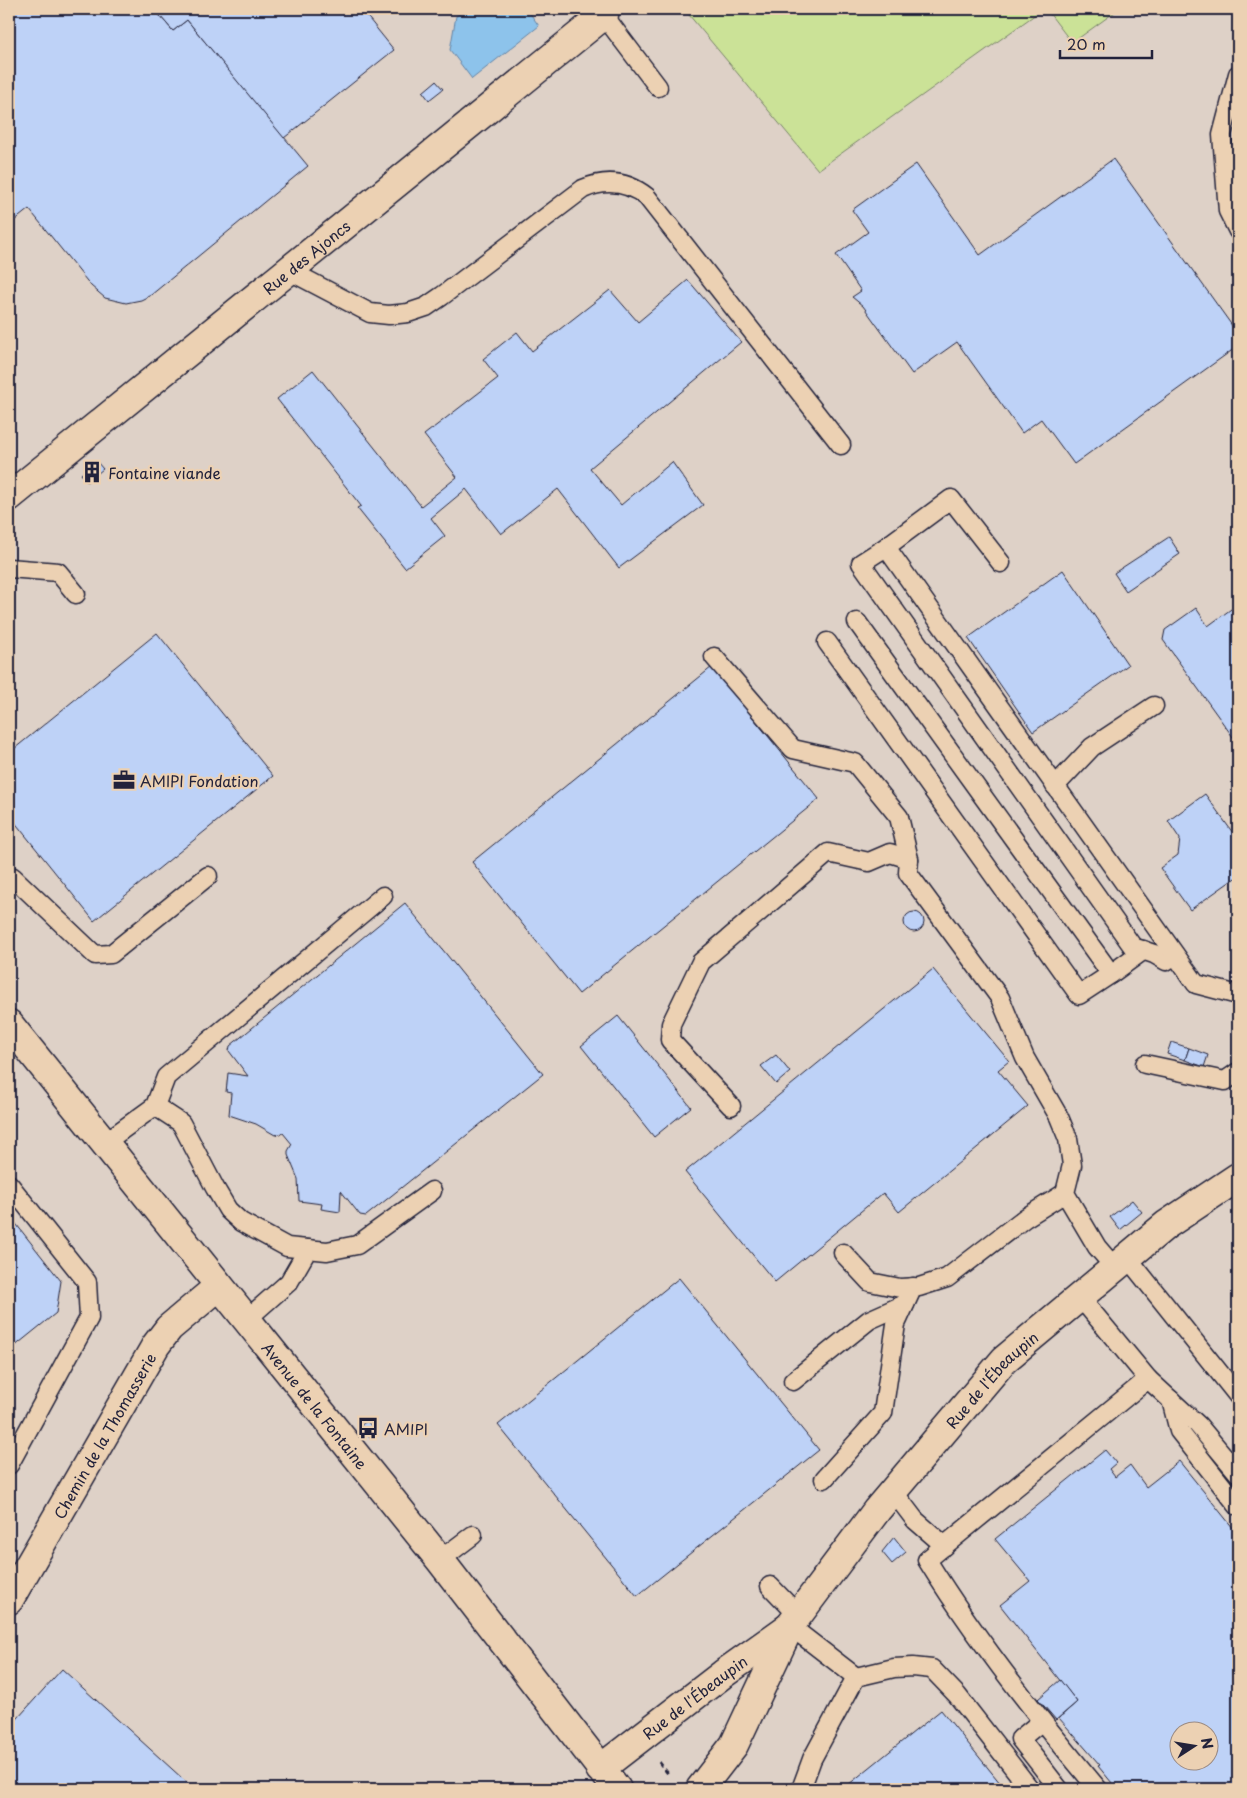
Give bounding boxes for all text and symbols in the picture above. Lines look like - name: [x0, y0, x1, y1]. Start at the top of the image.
- scale bar: [1060, 28, 1152, 60]
- text: 20 m: [1067, 32, 1106, 55]
- street label: Rue des Ajoncs: [257, 214, 355, 299]
- building icon: Fontaine viande: [79, 459, 105, 485]
- place label: Fontaine viande: [108, 461, 221, 484]
- office icon: AMIPI Fondation: [111, 767, 137, 793]
- place label: AMIPI Fondation: [140, 769, 259, 792]
- street label: Rue de l'Ébeaupin: [940, 1325, 1043, 1433]
- street label: Avenue de la Fontaine: [257, 1337, 374, 1474]
- street label: Chemin de la Thomasserie: [47, 1348, 161, 1523]
- bus stop icon: AMIPI: [355, 1415, 381, 1441]
- place label: AMIPI: [384, 1417, 428, 1440]
- street label: Rue de l'Ébeaupin: [637, 1649, 752, 1744]
- north arrow: [1170, 1720, 1220, 1770]
- text: N: [1196, 1736, 1219, 1751]

